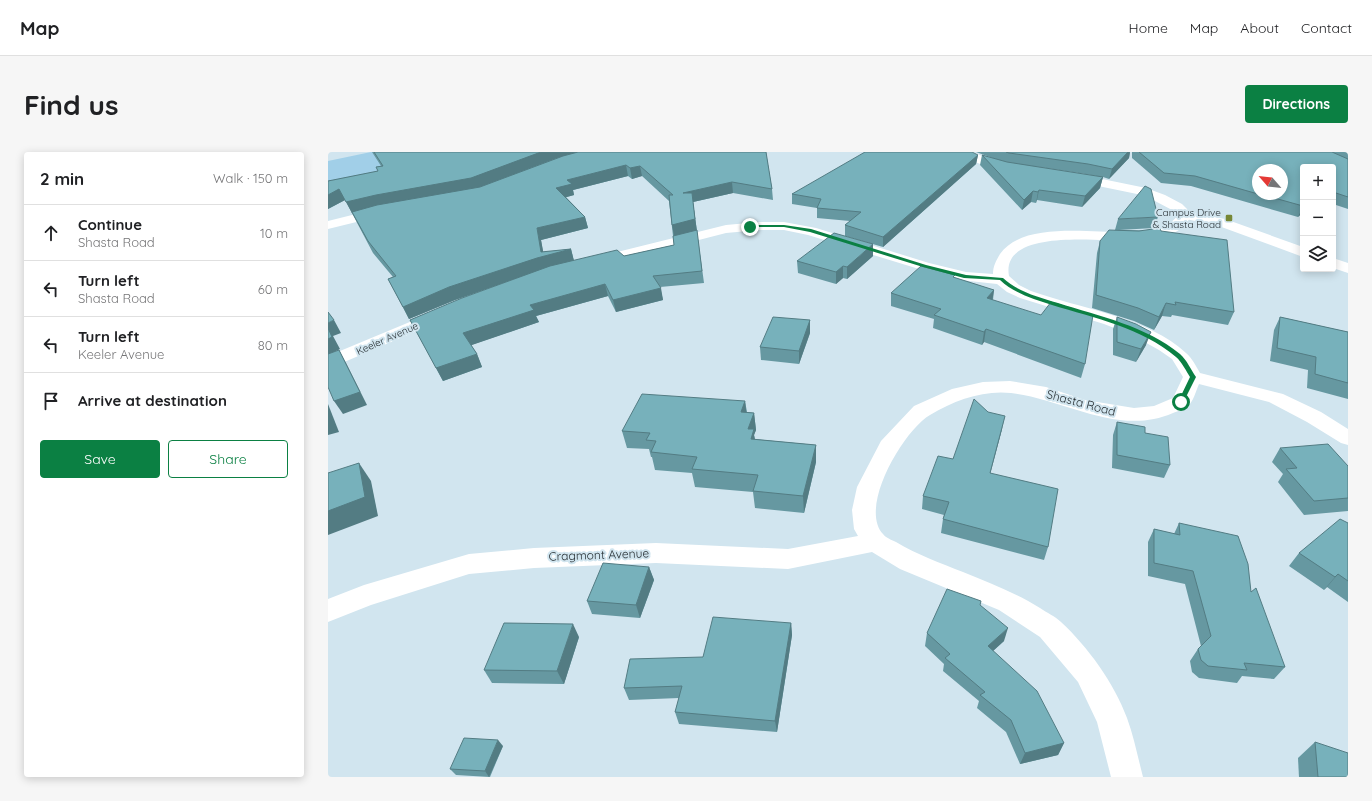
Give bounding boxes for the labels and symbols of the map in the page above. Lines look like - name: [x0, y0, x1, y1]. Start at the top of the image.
- north arrow: [1252, 164, 1288, 200]
- place label: Campus Drive & Shasta Road: [1152, 206, 1221, 231]
- marker: Campus Drive & Shasta Road: [1224, 213, 1234, 223]
- route end: [741, 218, 759, 236]
- street label: Keeler Avenue: [354, 319, 421, 358]
- street label: Shasta Road: [1045, 386, 1117, 419]
- route start: [1172, 393, 1190, 411]
- street label: Cragmont Avenue: [548, 545, 650, 564]

